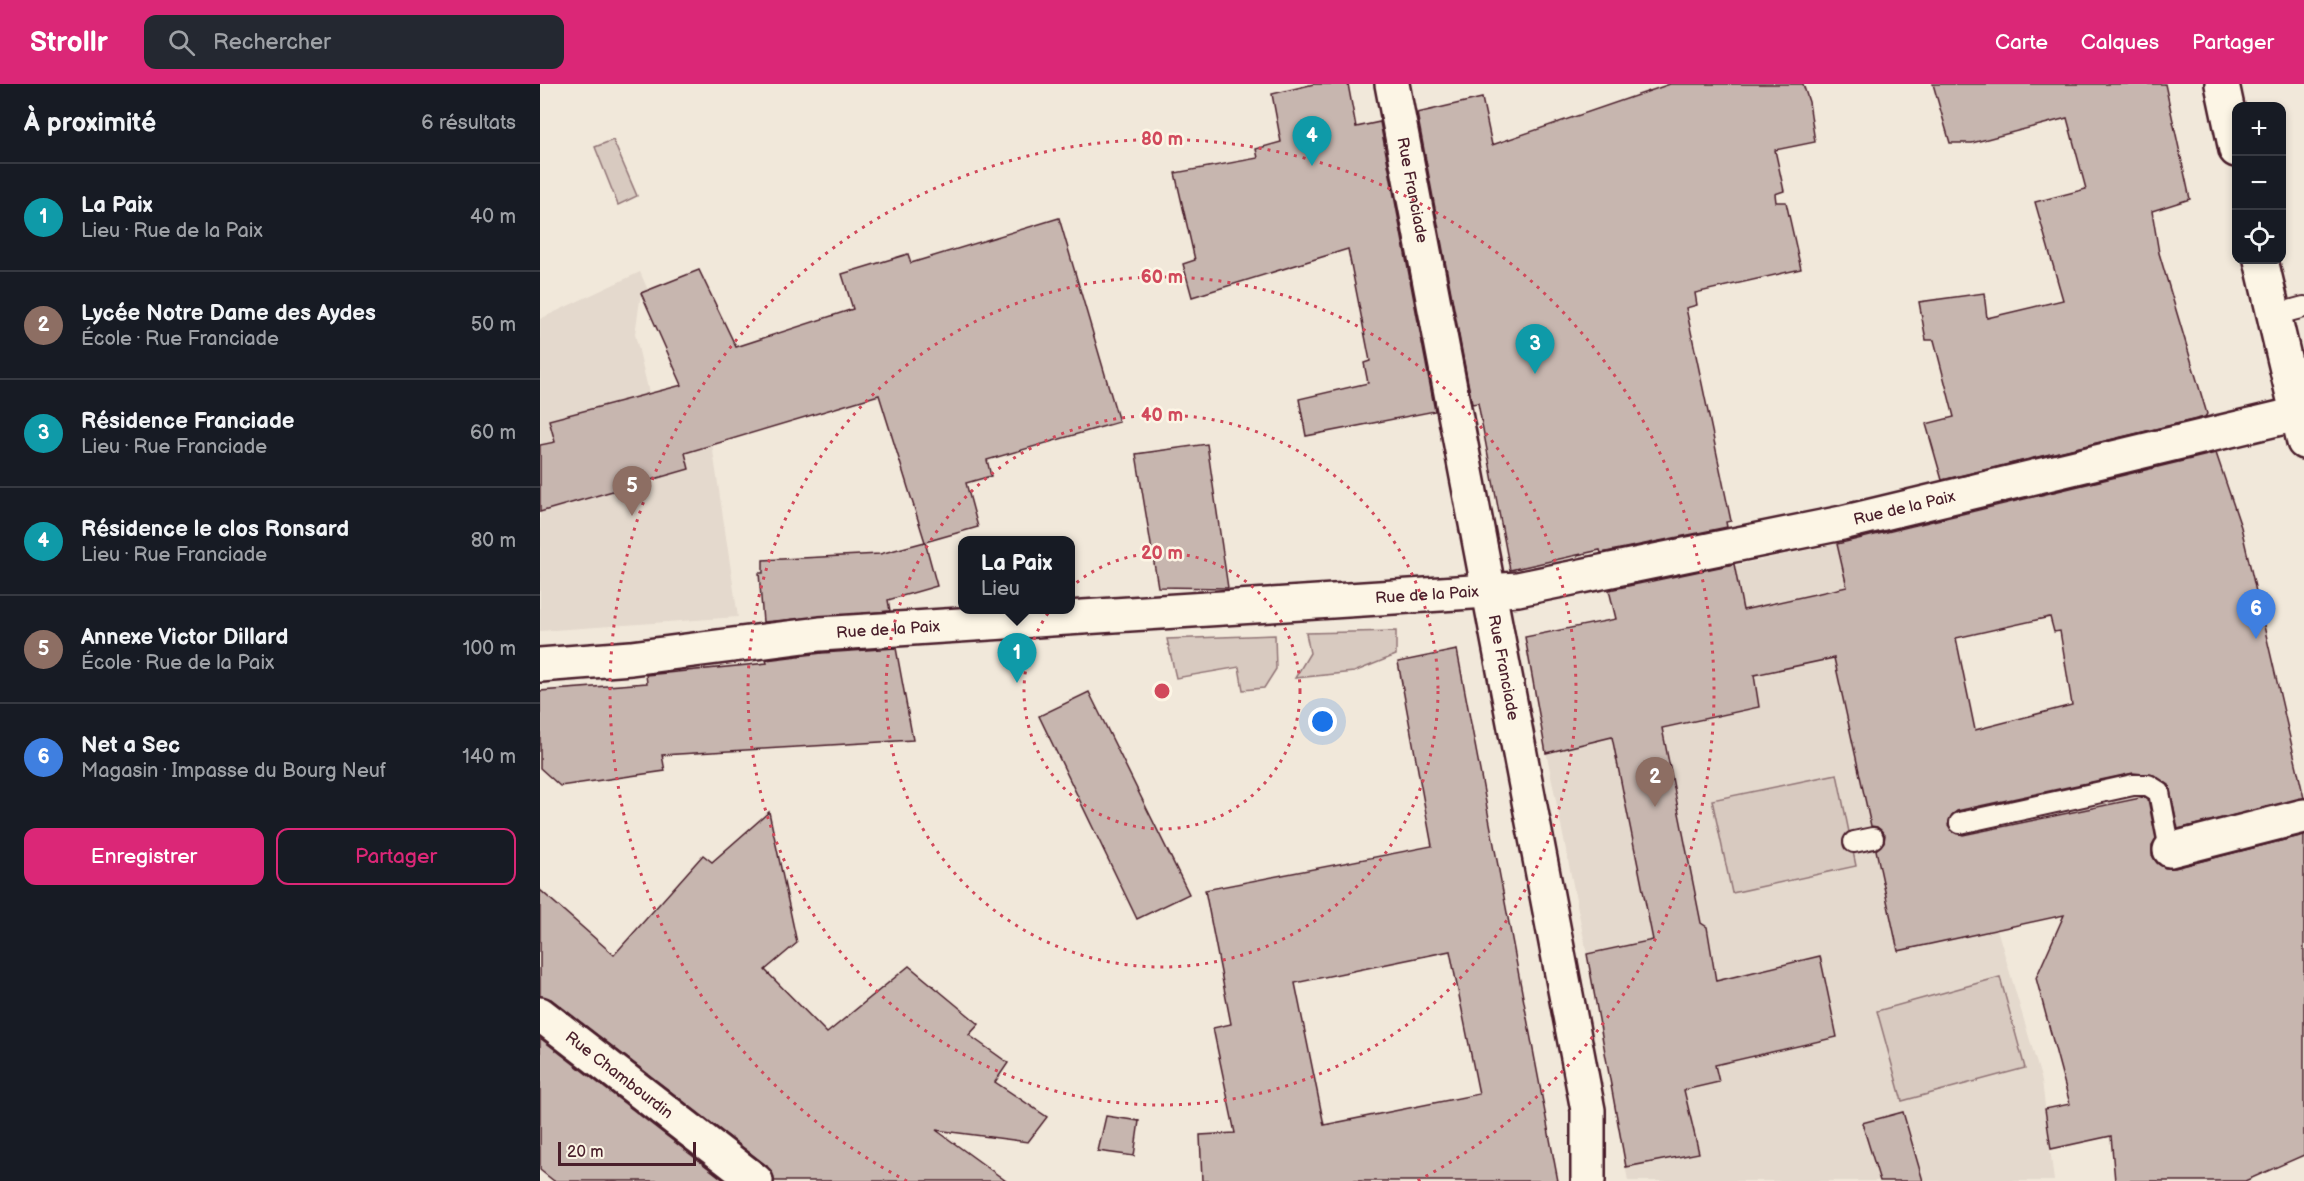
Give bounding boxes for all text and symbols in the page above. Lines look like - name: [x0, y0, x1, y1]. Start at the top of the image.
- search box: [144, 15, 564, 69]
- text: Strollr: [30, 26, 108, 59]
- icon: search: [165, 26, 198, 59]
- text: Rechercher: [213, 29, 331, 56]
- text: Carte: [1995, 30, 2048, 55]
- text: Calques: [2081, 30, 2159, 55]
- text: Partager: [2192, 30, 2274, 55]
- map controls: [2232, 102, 2286, 264]
- button: +: [2232, 102, 2286, 156]
- text: À proximité: [24, 108, 156, 139]
- text: 6 résultats: [421, 111, 516, 135]
- pin: 4: [1292, 116, 1332, 166]
- text: 80 m: [1141, 129, 1183, 150]
- street label: Rue Franciade: [1393, 136, 1432, 245]
- button: −: [2232, 156, 2286, 210]
- text: La Paix: [81, 192, 152, 219]
- text: 1: [39, 205, 48, 229]
- text: 40 m: [470, 205, 516, 229]
- button: locate: [2232, 210, 2286, 264]
- text: Lieu · Rue de la Paix: [81, 219, 263, 243]
- text: 60 m: [1141, 267, 1183, 288]
- text: Lycée Notre Dame des Aydes: [81, 300, 376, 327]
- text: 2: [38, 313, 49, 337]
- text: 50 m: [471, 313, 516, 337]
- pin: 3: [1516, 324, 1554, 374]
- text: École · Rue Franciade: [81, 327, 279, 351]
- text: 40 m: [1141, 405, 1183, 426]
- text: Résidence Franciade: [81, 408, 294, 435]
- text: 3: [38, 421, 49, 445]
- text: 60 m: [470, 421, 516, 445]
- text: Lieu · Rue Franciade: [81, 435, 267, 459]
- pin: 5: [612, 466, 652, 516]
- street label: Rue de la Paix: [1852, 487, 1957, 529]
- text: Résidence le clos Ronsard: [81, 516, 349, 543]
- text: 4: [38, 529, 49, 553]
- text: 80 m: [471, 529, 516, 553]
- popup: [958, 536, 1075, 614]
- text: Lieu · Rue Franciade: [81, 543, 267, 567]
- text: 20 m: [1141, 543, 1183, 564]
- text: La Paix: [981, 550, 1052, 577]
- text: Lieu: [981, 577, 1020, 601]
- street label: Rue de la Paix: [1375, 582, 1480, 608]
- pin: 6: [2236, 590, 2276, 639]
- street label: Rue Franciade: [1484, 613, 1523, 722]
- street label: Rue de la Paix: [836, 617, 941, 642]
- text: Annexe Victor Dillard: [81, 624, 288, 651]
- pin: 1: [998, 634, 1036, 683]
- text: 5: [38, 637, 49, 661]
- text: 100 m: [463, 637, 516, 661]
- text: École · Rue de la Paix: [81, 651, 274, 675]
- centre of rings: [1152, 681, 1172, 701]
- your location: [1308, 707, 1337, 736]
- text: Net a Sec: [81, 732, 180, 759]
- text: 6: [37, 745, 50, 769]
- text: 140 m: [462, 745, 516, 769]
- pin: 2: [1636, 758, 1674, 807]
- text: Magasin · Impasse du Bourg Neuf: [81, 759, 386, 783]
- button: Enregistrer: [24, 828, 264, 885]
- button: Partager: [276, 828, 516, 885]
- street label: Rue Chambourdin: [561, 1028, 677, 1123]
- scale bar: [558, 1139, 696, 1166]
- text: 20 m: [567, 1143, 603, 1162]

